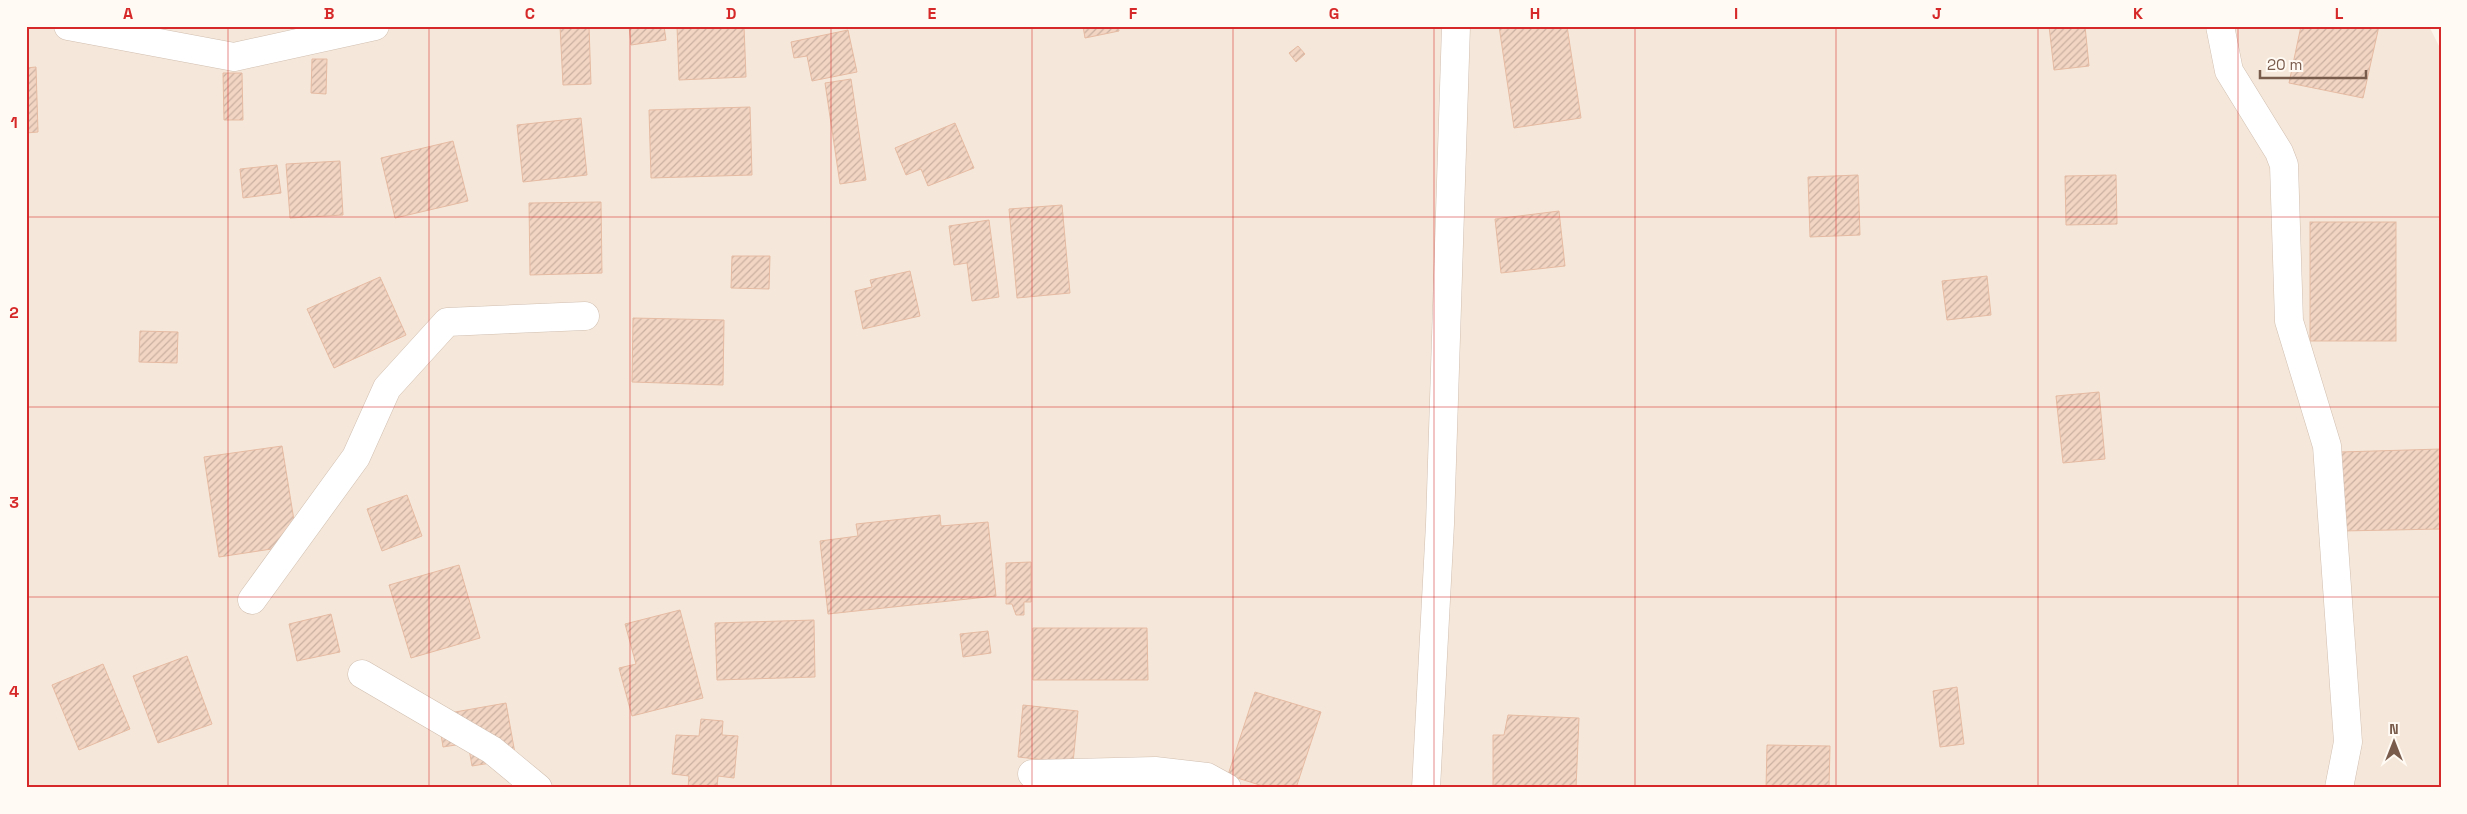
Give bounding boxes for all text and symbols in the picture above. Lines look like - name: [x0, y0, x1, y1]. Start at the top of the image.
- text: A: [123, 3, 133, 24]
- text: B: [324, 3, 334, 24]
- text: C: [525, 3, 535, 24]
- text: D: [726, 3, 736, 24]
- text: E: [928, 3, 937, 24]
- text: F: [1129, 3, 1138, 24]
- text: G: [1329, 3, 1339, 24]
- text: H: [1530, 3, 1540, 24]
- text: I: [1734, 3, 1738, 24]
- text: J: [1932, 3, 1942, 24]
- text: K: [2133, 3, 2143, 24]
- text: L: [2335, 3, 2344, 24]
- scale bar: [2260, 48, 2366, 80]
- text: 20 m: [2267, 55, 2302, 74]
- text: 1: [10, 112, 18, 133]
- text: 2: [9, 302, 19, 323]
- text: 3: [9, 492, 19, 513]
- text: 4: [9, 681, 19, 702]
- north arrow: [2370, 716, 2420, 766]
- text: N: [2389, 720, 2399, 738]

